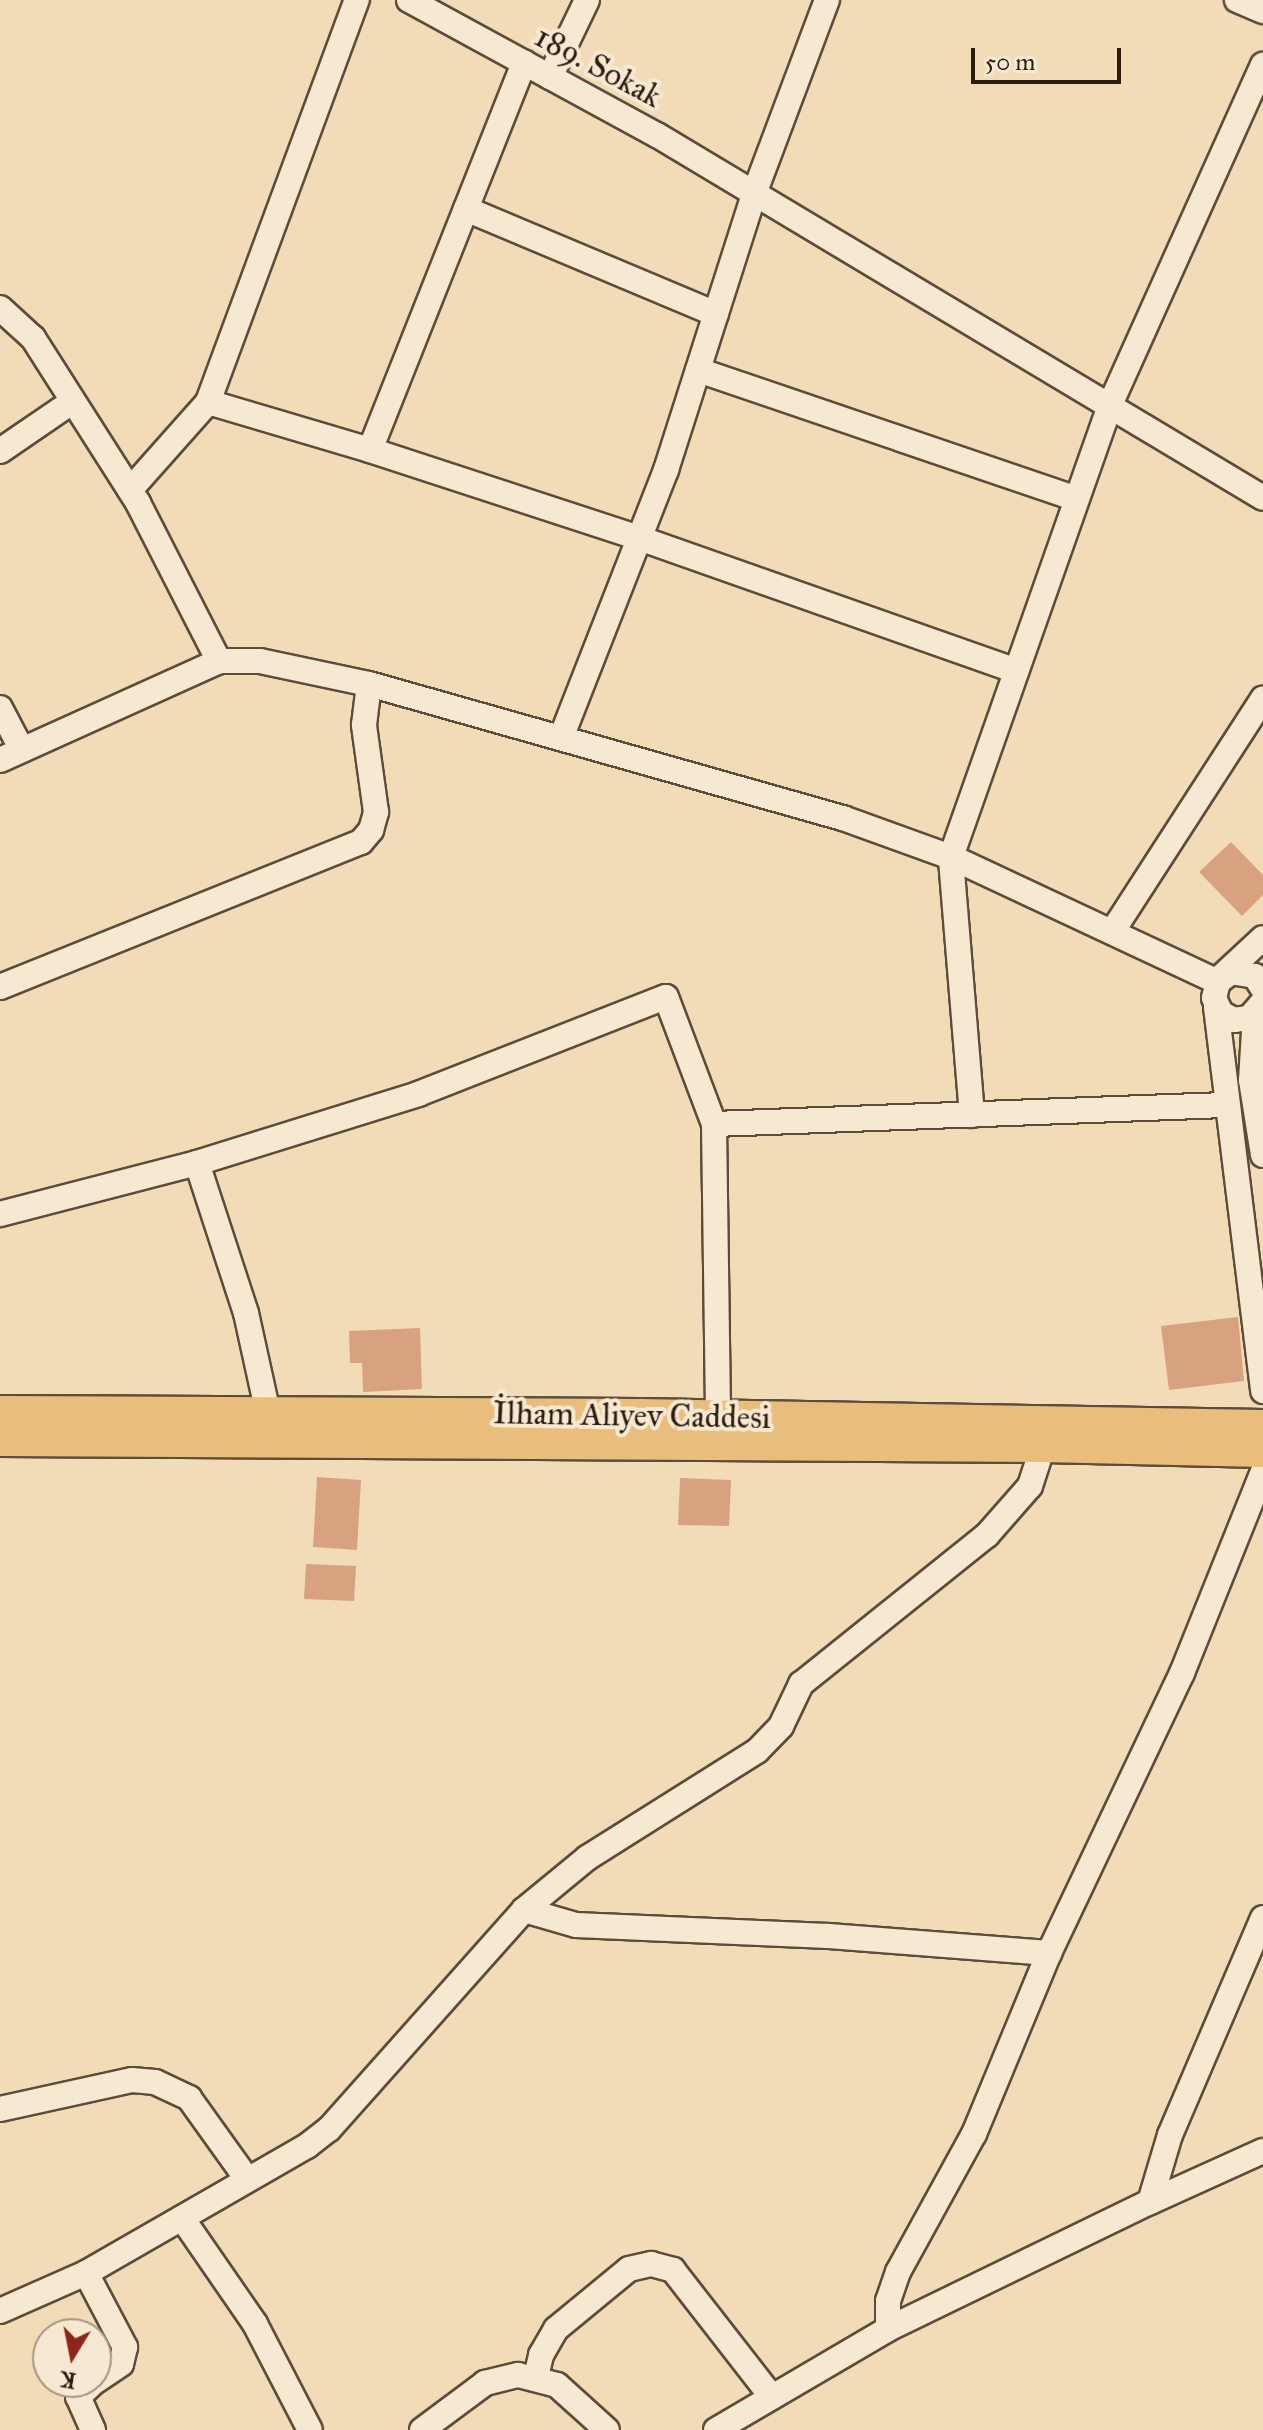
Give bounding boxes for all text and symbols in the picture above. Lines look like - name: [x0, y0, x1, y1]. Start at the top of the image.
- street label: 189. Sokak: [528, 18, 668, 116]
- scale bar: [975, 32, 1125, 82]
- text: 50 m: [985, 47, 1035, 77]
- street label: İlham Aliyev Caddesi: [493, 1394, 771, 1438]
- north arrow: [32, 2318, 112, 2398]
- text: K: [58, 2366, 78, 2395]

